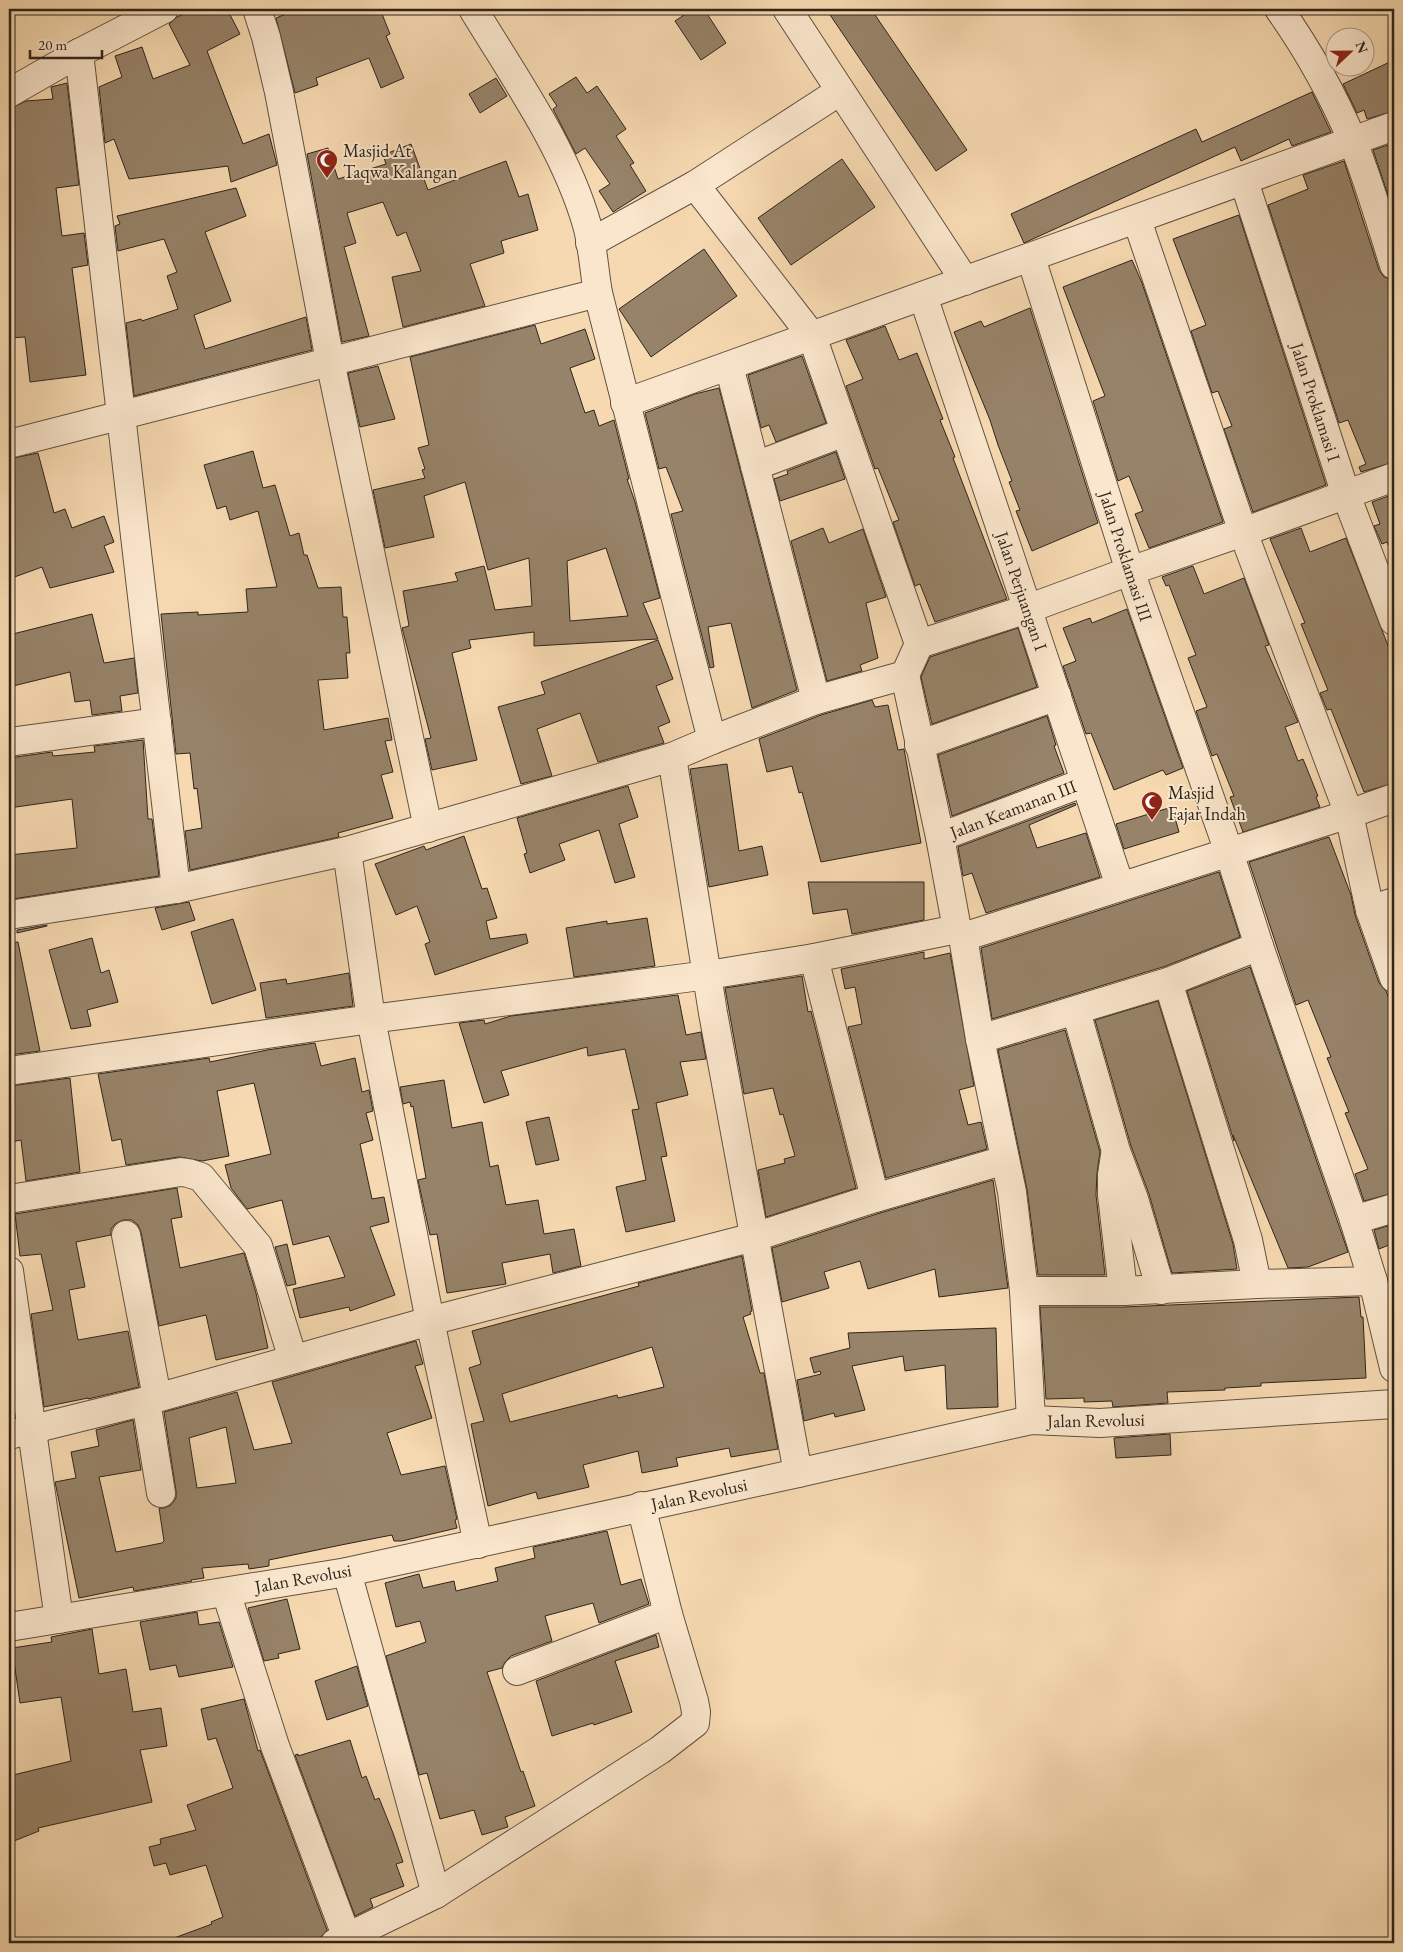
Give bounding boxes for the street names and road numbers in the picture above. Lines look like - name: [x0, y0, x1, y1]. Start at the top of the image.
- street label: Jalan Proklamasi I: [1285, 338, 1346, 464]
- street label: Jalan Proklamasi III: [1093, 486, 1158, 624]
- street label: Jalan Perjuangan I: [990, 527, 1053, 654]
- street label: Jalan Keamanan III: [945, 774, 1080, 844]
- street label: Jalan Revolusi: [1045, 1408, 1146, 1432]
- street label: Jalan Revolusi: [647, 1472, 750, 1516]
- street label: Jalan Revolusi: [251, 1558, 354, 1598]

